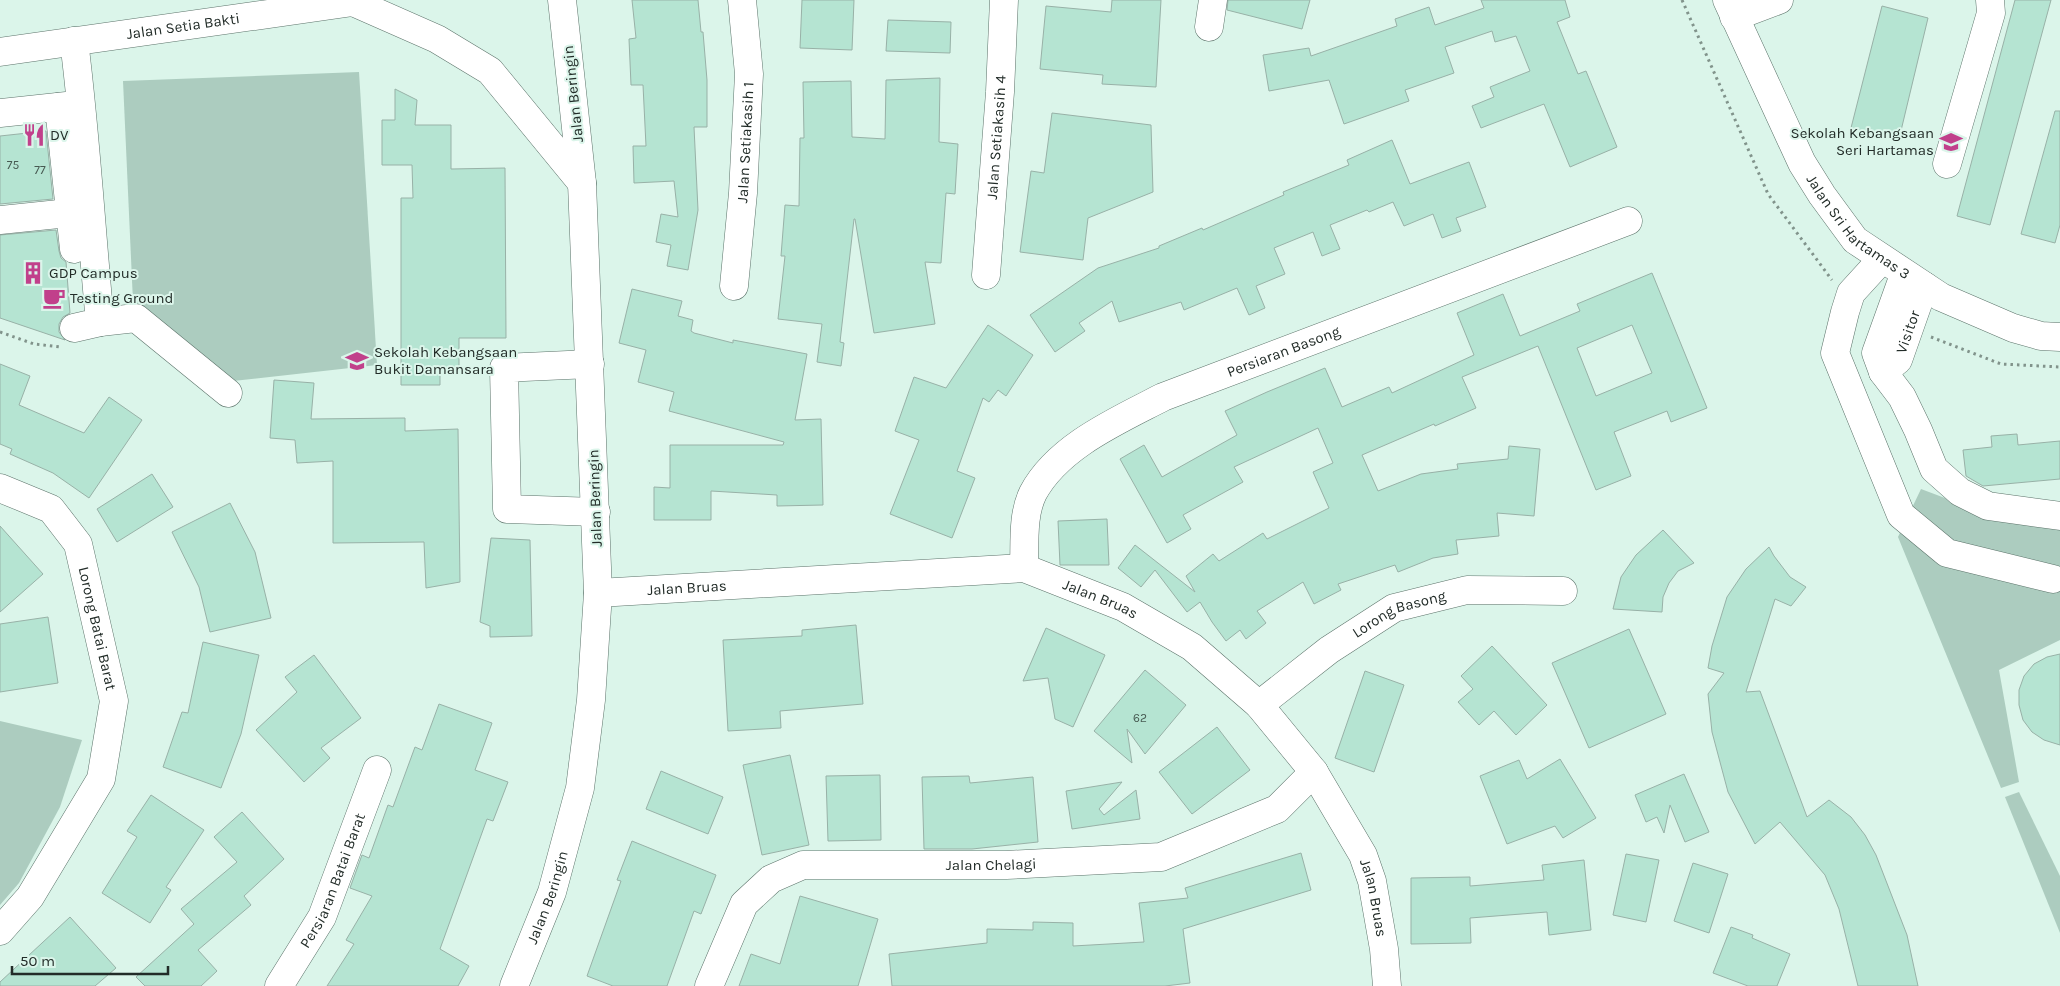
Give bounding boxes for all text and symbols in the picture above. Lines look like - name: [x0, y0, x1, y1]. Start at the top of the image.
- street label: Jalan Setia Bakti: [125, 9, 241, 43]
- street label: Jalan Beringin: [559, 45, 587, 143]
- street label: Jalan Setiakasih 4: [983, 74, 1010, 200]
- street label: Jalan Setiakasih 1: [733, 81, 758, 204]
- restaurant icon: DV: [21, 122, 47, 148]
- place label: Sekolah Kebangsaan Seri Hartamas: [1791, 124, 1934, 159]
- place label: DV: [50, 126, 69, 144]
- school or university icon: Sekolah Kebangsaan Seri Hartamas: [1938, 129, 1964, 155]
- house number: 75: [7, 158, 19, 172]
- house number: 77: [34, 163, 46, 177]
- street label: Jalan Sri Hartamas 3: [1803, 171, 1913, 283]
- building icon: GDP Campus: [20, 260, 46, 286]
- place label: GDP Campus: [49, 264, 138, 282]
- cafe icon: Testing Ground: [41, 285, 67, 311]
- place label: Testing Ground: [70, 289, 173, 307]
- street label: Visitor: [1892, 307, 1924, 356]
- street label: Persiaran Basong: [1224, 322, 1343, 381]
- place label: Sekolah Kebangsaan Bukit Damansara: [374, 343, 517, 378]
- school or university icon: Sekolah Kebangsaan Bukit Damansara: [344, 348, 370, 374]
- street label: Jalan Beringin: [584, 449, 606, 547]
- street label: Lorong Batai Barat: [74, 565, 120, 692]
- street label: Jalan Bruas: [1060, 575, 1141, 623]
- street label: Jalan Bruas: [647, 576, 727, 599]
- street label: Lorong Basong: [1349, 586, 1448, 642]
- house number: 62: [1133, 711, 1147, 725]
- street label: Persiaran Batai Barat: [296, 810, 369, 951]
- street label: Jalan Beringin: [523, 849, 572, 946]
- street label: Jalan Chelagi: [946, 854, 1037, 874]
- street label: Jalan Bruas: [1356, 856, 1391, 938]
- scale bar: [12, 944, 169, 976]
- text: 50 m: [20, 952, 55, 970]

